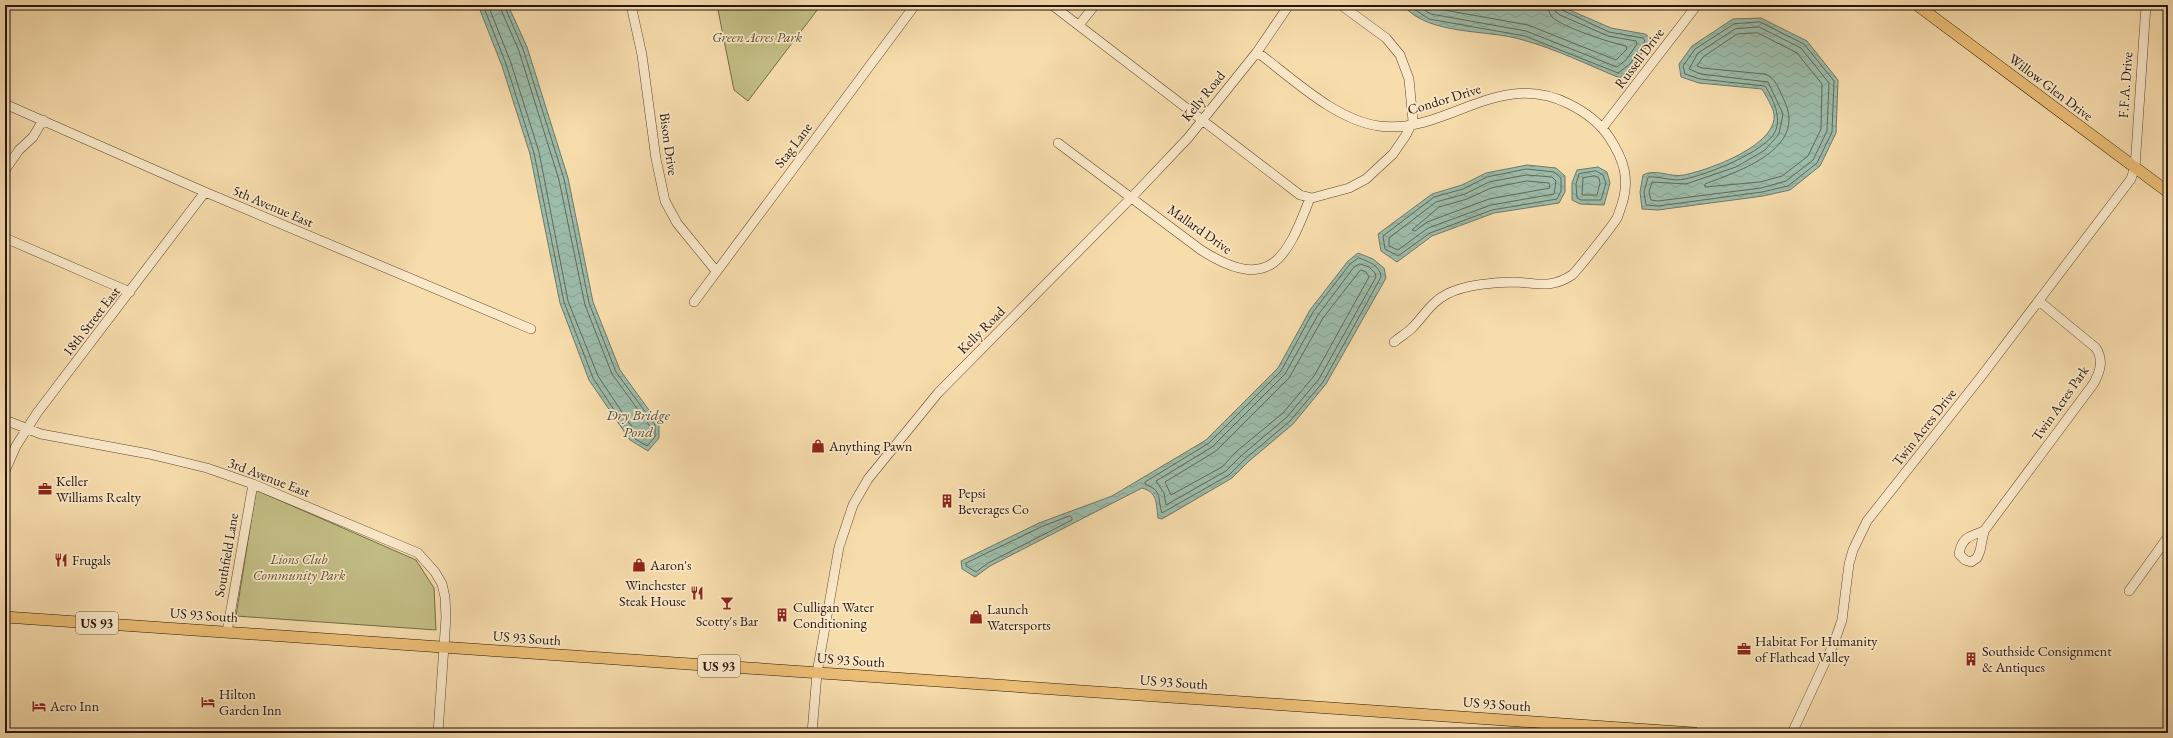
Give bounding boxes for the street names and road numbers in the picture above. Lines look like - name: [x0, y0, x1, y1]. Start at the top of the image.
- street label: Russell Drive: [1610, 24, 1668, 92]
- street label: Willow Glen Drive: [2005, 49, 2097, 125]
- street label: F.F.A. Drive: [2114, 51, 2136, 119]
- street label: Kelly Road: [1177, 66, 1229, 125]
- street label: Condor Drive: [1405, 79, 1483, 119]
- street label: Bison Drive: [656, 111, 682, 177]
- street label: Stag Lane: [770, 118, 816, 171]
- street label: 5th Avenue East: [230, 181, 317, 231]
- street label: Mallard Drive: [1164, 200, 1236, 258]
- street label: 18th Street East: [58, 282, 124, 359]
- street label: Kelly Road: [953, 302, 1009, 358]
- street label: Twin Acres Park: [2027, 362, 2093, 444]
- street label: Twin Acres Drive: [1888, 384, 1960, 469]
- street label: 3rd Avenue East: [225, 453, 313, 501]
- street label: Southfield Lane: [210, 511, 242, 598]
- street label: US 93 South: [169, 604, 239, 626]
- road number: US 93: [76, 612, 118, 634]
- street label: US 93 South: [492, 627, 562, 649]
- street label: US 93 South: [816, 649, 886, 671]
- road number: US 93: [698, 655, 740, 677]
- street label: US 93 South: [1139, 671, 1209, 693]
- street label: US 93 South: [1462, 693, 1532, 715]

